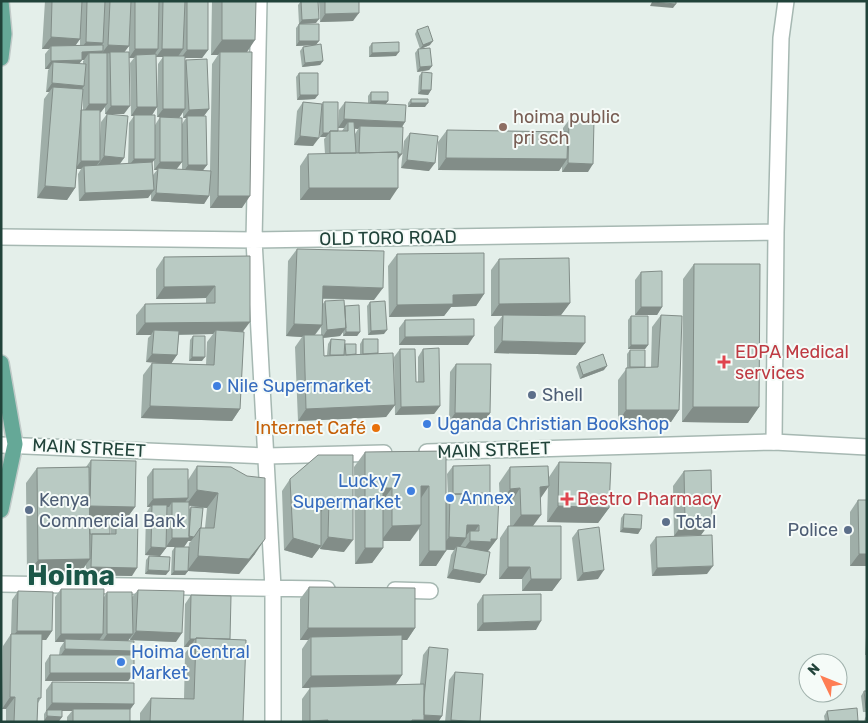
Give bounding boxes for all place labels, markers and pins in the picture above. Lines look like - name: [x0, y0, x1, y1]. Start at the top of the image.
- place label: hoima public pri sch: [513, 106, 620, 149]
- marker: hoima public pri sch: [497, 121, 509, 133]
- place label: EDPA Medical services: [735, 341, 849, 384]
- marker: EDPA Medical services: [717, 355, 731, 369]
- place label: Nile Supermarket: [227, 375, 371, 397]
- marker: Nile Supermarket: [211, 380, 223, 392]
- place label: Shell: [542, 384, 583, 406]
- marker: Shell: [526, 389, 538, 401]
- place label: Uganda Christian Bookshop: [437, 413, 669, 435]
- place label: Internet Café: [255, 417, 366, 439]
- marker: Uganda Christian Bookshop: [421, 418, 433, 430]
- marker: Internet Café: [370, 422, 382, 434]
- place label: Lucky 7 Supermarket: [293, 470, 401, 513]
- marker: Lucky 7 Supermarket: [405, 485, 417, 497]
- place label: Annex: [460, 487, 514, 509]
- place label: Bestro Pharmacy: [577, 488, 722, 510]
- place label: Kenya Commercial Bank: [39, 489, 186, 532]
- marker: Annex: [444, 492, 456, 504]
- marker: Bestro Pharmacy: [561, 493, 573, 505]
- marker: Kenya Commercial Bank: [23, 504, 35, 516]
- place label: Total: [676, 511, 716, 533]
- marker: Total: [660, 516, 672, 528]
- place label: Police: [787, 519, 838, 541]
- marker: Police: [842, 524, 854, 536]
- place label: Hoima Central Market: [131, 641, 250, 684]
- marker: Hoima Central Market: [115, 656, 127, 668]

